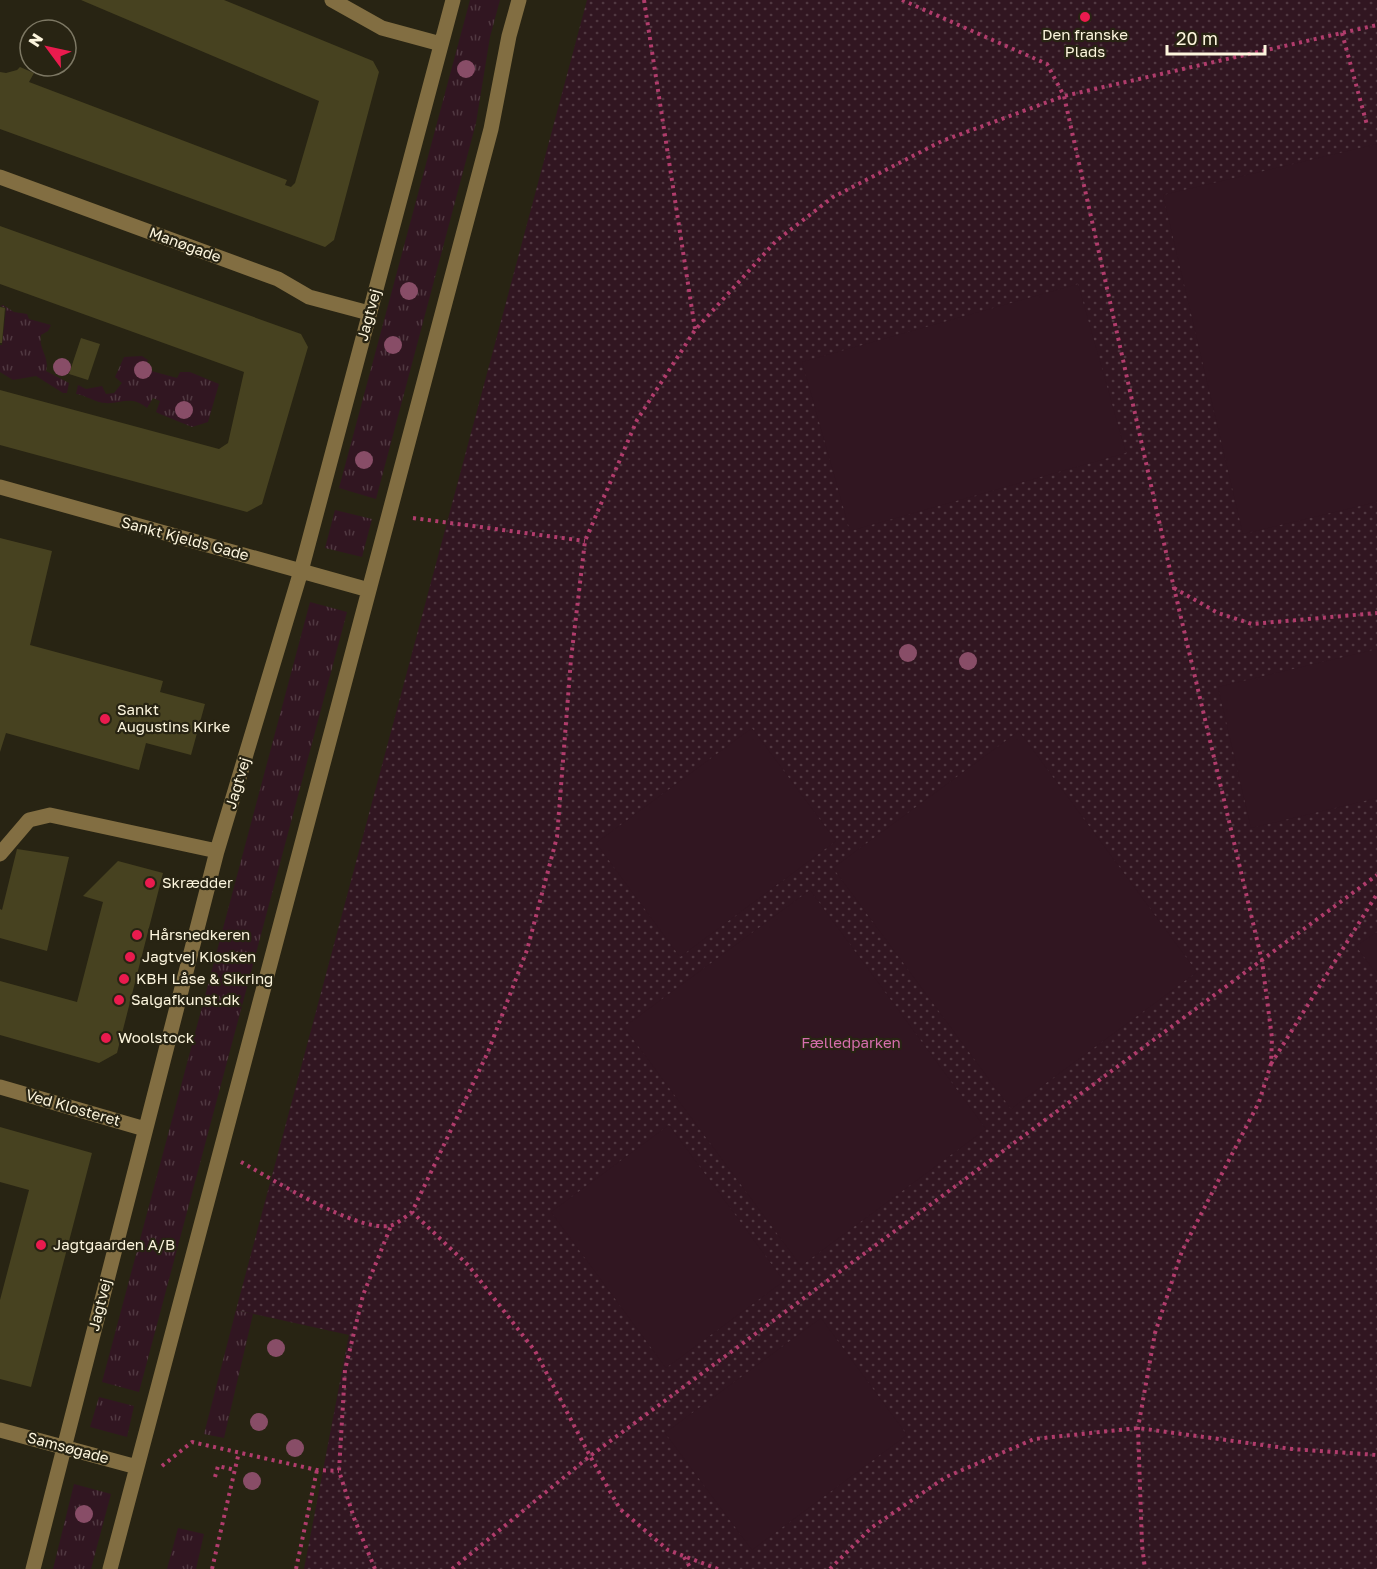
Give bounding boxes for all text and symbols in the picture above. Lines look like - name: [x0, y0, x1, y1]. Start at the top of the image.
- marker: Den franske Plads: [1078, 10, 1092, 24]
- north arrow: [18, 18, 78, 78]
- scale bar: [1167, 18, 1264, 56]
- place label: Den franske Plads: [1042, 25, 1128, 60]
- text: 20 m: [1176, 27, 1218, 49]
- text: N: [24, 29, 47, 50]
- street label: Manøgade: [147, 223, 224, 265]
- street label: Jagtvej: [352, 287, 384, 343]
- street label: Sankt Kjelds Gade: [119, 512, 251, 564]
- place label: Sankt Augustins Kirke: [117, 700, 230, 735]
- marker: Sankt Augustins Kirke: [98, 712, 112, 726]
- street label: Jagtvej: [221, 755, 253, 811]
- place label: Skrædder: [162, 873, 233, 891]
- marker: Skrædder: [143, 876, 157, 890]
- place label: Hårsnedkeren: [149, 925, 250, 943]
- marker: Hårsnedkeren: [130, 928, 144, 942]
- place label: Jagtvej Kiosken: [142, 947, 256, 965]
- marker: Jagtvej Kiosken: [123, 950, 137, 964]
- place label: KBH Låse & Sikring: [136, 969, 273, 987]
- marker: KBH Låse & Sikring: [117, 972, 131, 986]
- place label: Salgafkunst.dk: [131, 990, 241, 1008]
- marker: Salgafkunst.dk: [112, 993, 126, 1007]
- place label: Woolstock: [118, 1028, 195, 1046]
- marker: Woolstock: [99, 1031, 113, 1045]
- park label: Fælledparken: [801, 1033, 901, 1051]
- street label: Ved Klosteret: [24, 1085, 123, 1129]
- place label: Jagtgaarden A/B: [53, 1235, 175, 1253]
- marker: Jagtgaarden A/B: [34, 1238, 48, 1252]
- street label: Jagtvej: [84, 1277, 114, 1333]
- street label: Samsøgade: [25, 1427, 111, 1467]

